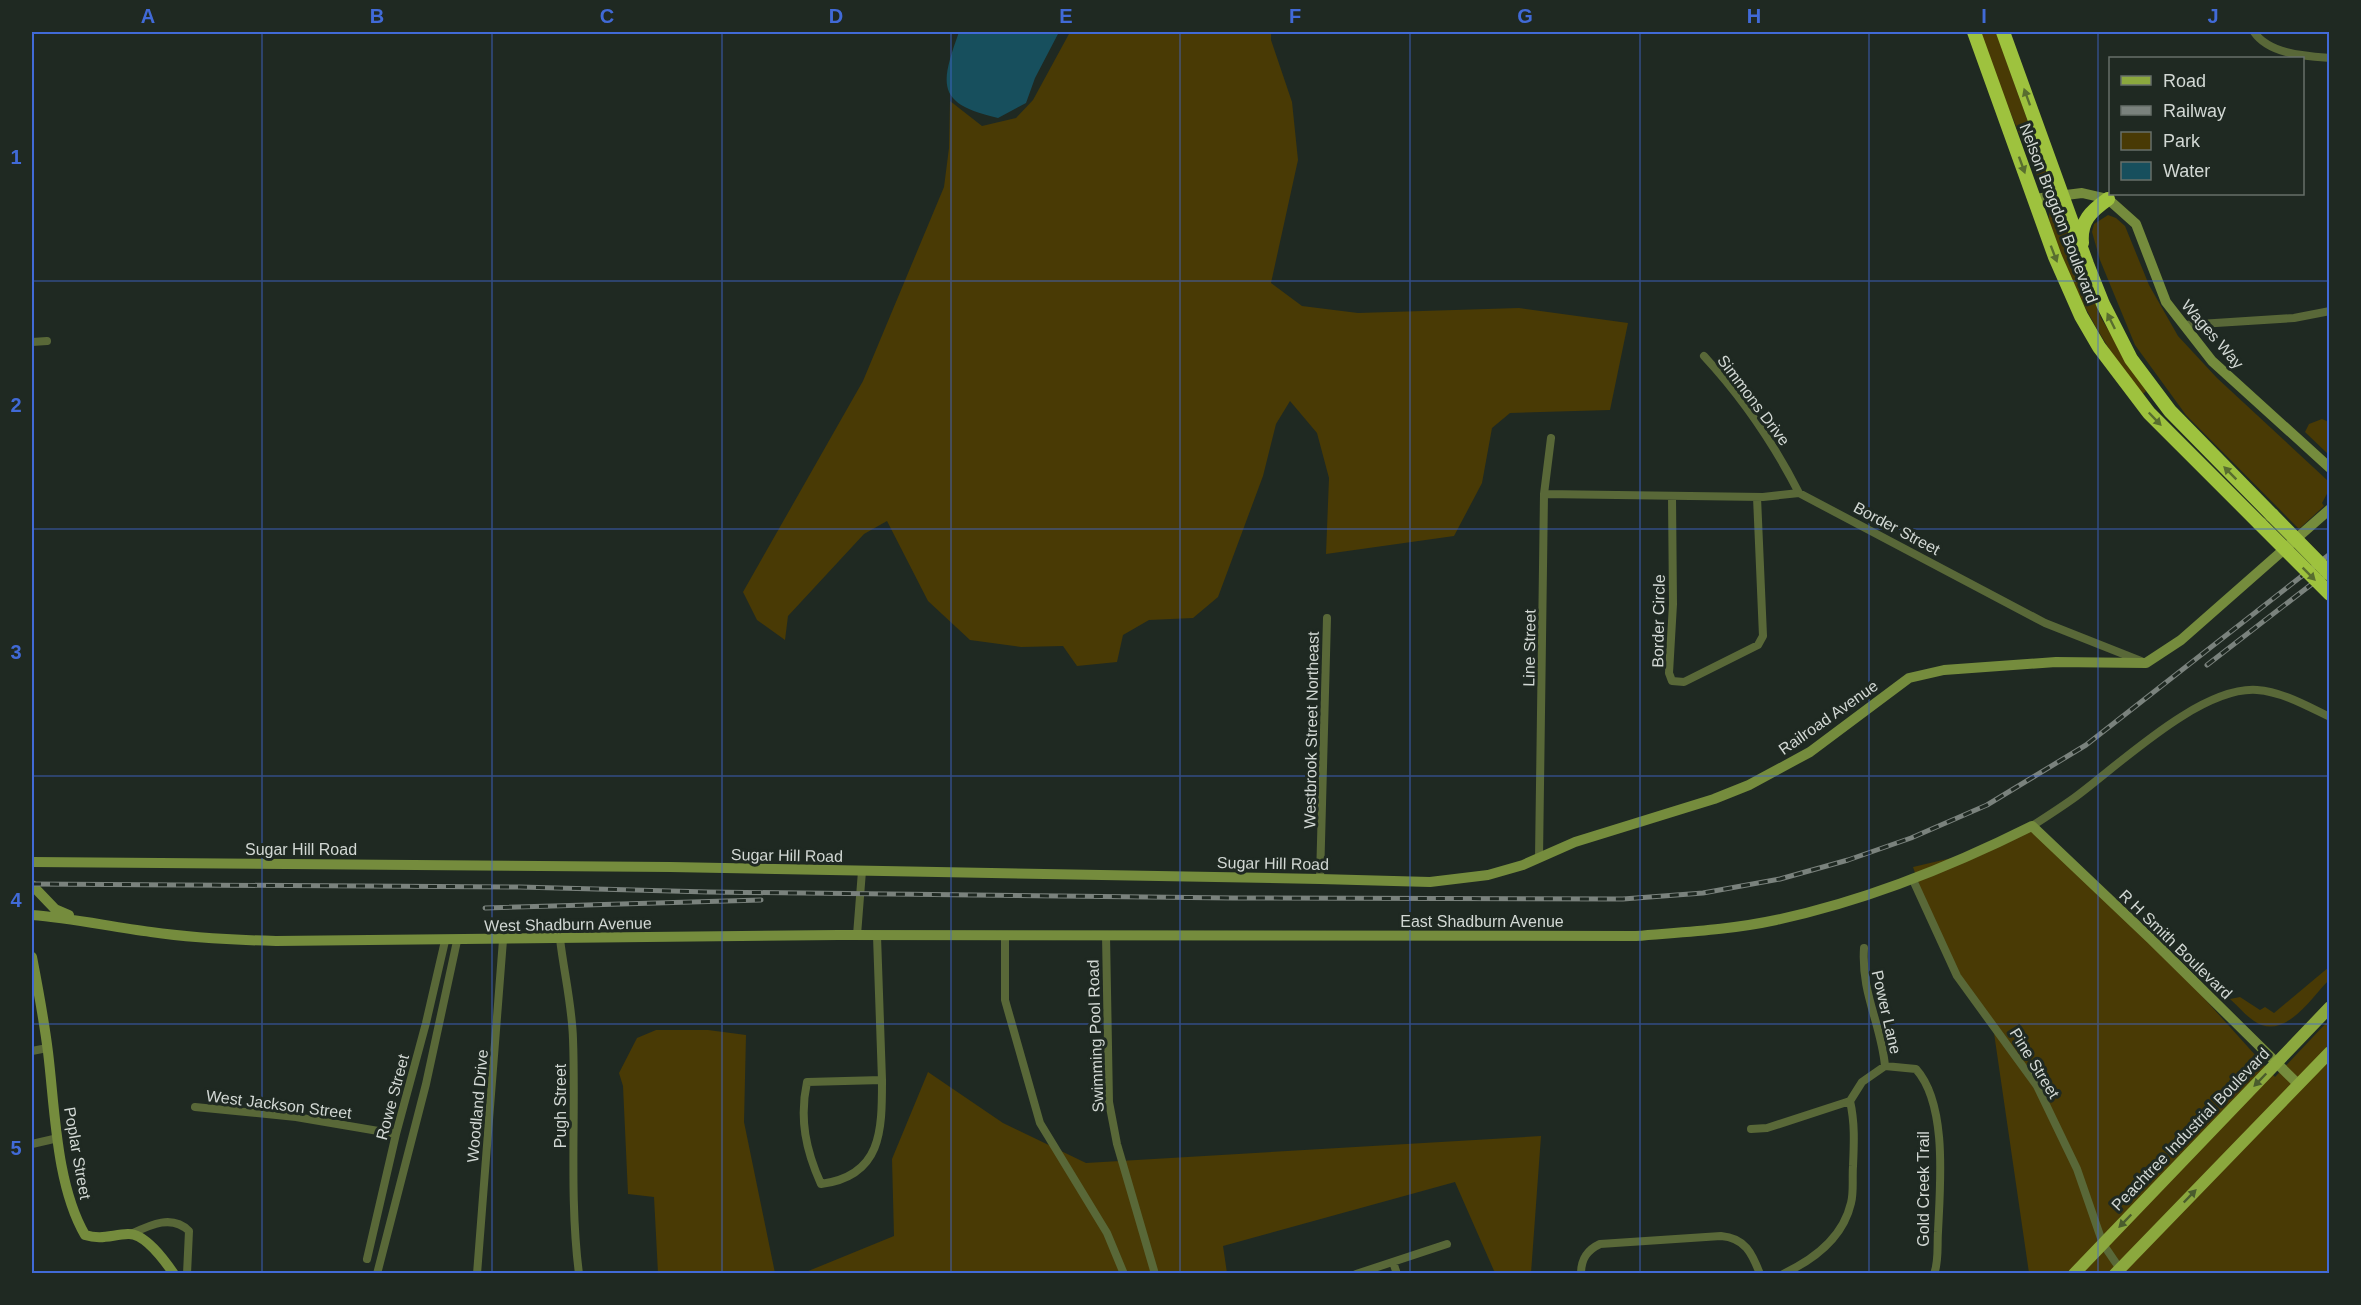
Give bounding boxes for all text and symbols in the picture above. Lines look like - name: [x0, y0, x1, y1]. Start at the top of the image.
- text: A: [141, 5, 155, 27]
- text: B: [370, 5, 384, 27]
- text: C: [600, 5, 614, 27]
- text: D: [829, 5, 843, 27]
- text: E: [1059, 5, 1073, 27]
- text: F: [1289, 5, 1301, 27]
- text: G: [1517, 5, 1533, 27]
- text: H: [1747, 5, 1761, 27]
- text: I: [1981, 5, 1987, 27]
- text: J: [2207, 5, 2219, 27]
- legend: [2109, 57, 2304, 195]
- text: Road: [2163, 71, 2206, 91]
- one-way arrow: [2021, 88, 2031, 106]
- text: Railway: [2163, 101, 2226, 121]
- street label: Nelson Brogdon Boulevard: [2016, 121, 2101, 305]
- text: Park: [2163, 131, 2201, 151]
- text: 1: [10, 146, 22, 168]
- one-way arrow: [2017, 156, 2027, 174]
- text: Water: [2163, 161, 2210, 181]
- one-way arrow: [2049, 245, 2059, 263]
- street label: Wages Way: [2178, 297, 2247, 372]
- one-way arrow: [2106, 312, 2116, 329]
- street label: Simmons Drive: [1714, 352, 1793, 449]
- text: 2: [10, 394, 22, 416]
- one-way arrow: [2148, 411, 2162, 426]
- one-way arrow: [2224, 467, 2238, 481]
- street label: Border Street: [1851, 499, 1943, 559]
- one-way arrow: [2302, 567, 2316, 581]
- street label: Border Circle: [1649, 574, 1668, 668]
- street label: Line Street: [1520, 609, 1539, 687]
- street label: Westbrook Street Northeast: [1301, 631, 1322, 829]
- text: 3: [10, 641, 22, 663]
- street label: Railroad Avenue: [1775, 677, 1881, 758]
- street label: Sugar Hill Road: [245, 841, 357, 858]
- street label: Sugar Hill Road: [731, 846, 843, 865]
- street label: Sugar Hill Road: [1217, 854, 1329, 873]
- street label: R H Smith Boulevard: [2116, 886, 2235, 1002]
- text: 4: [10, 889, 22, 911]
- street label: East Shadburn Avenue: [1400, 913, 1564, 930]
- street label: West Shadburn Avenue: [484, 915, 652, 934]
- street label: Swimming Pool Road: [1084, 959, 1107, 1113]
- street label: Power Lane: [1869, 969, 1904, 1056]
- street label: Pine Street: [2006, 1025, 2063, 1102]
- street label: Peachtree Industrial Boulevard: [2108, 1045, 2272, 1214]
- street label: Woodland Drive: [464, 1049, 491, 1163]
- street label: Rowe Street: [373, 1052, 412, 1142]
- street label: Pugh Street: [552, 1063, 569, 1148]
- one-way arrow: [2254, 1072, 2267, 1087]
- street label: West Jackson Street: [205, 1087, 353, 1122]
- street label: Poplar Street: [61, 1106, 94, 1201]
- street label: Gold Creek Trail: [1915, 1131, 1932, 1247]
- text: 5: [10, 1137, 22, 1159]
- one-way arrow: [2183, 1189, 2197, 1204]
- one-way arrow: [2119, 1214, 2133, 1228]

